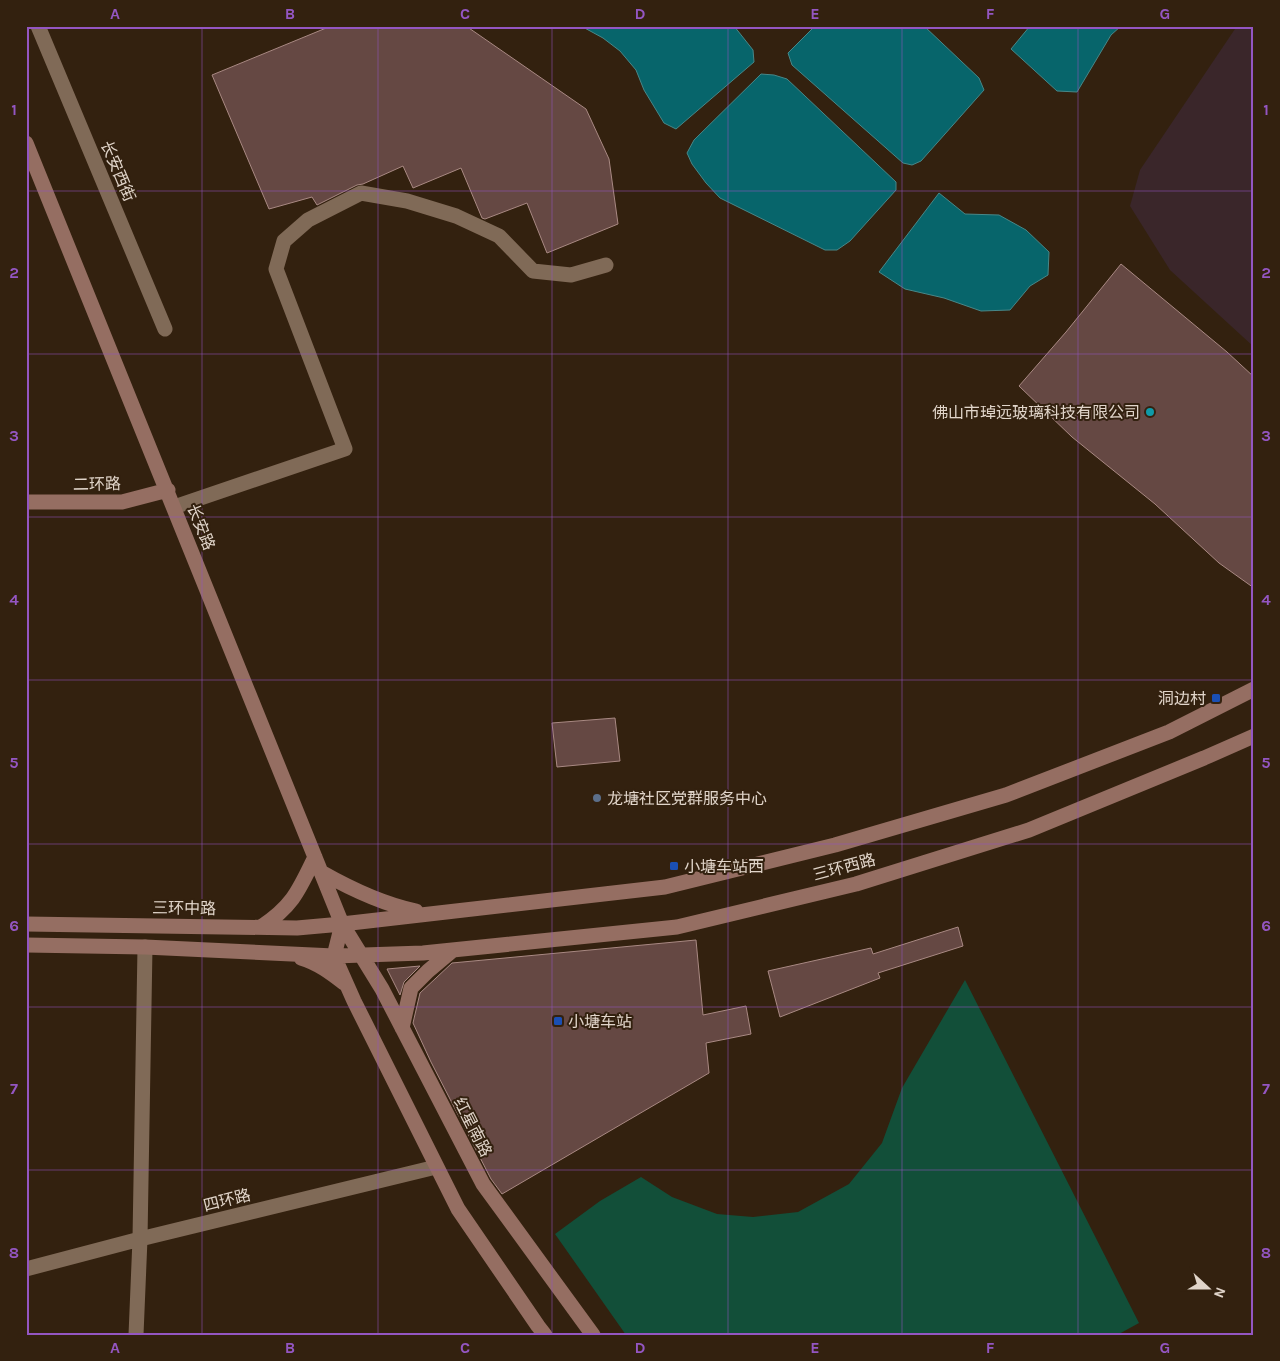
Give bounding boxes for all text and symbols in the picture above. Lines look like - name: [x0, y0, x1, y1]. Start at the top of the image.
- text: A: [110, 4, 120, 23]
- text: B: [285, 4, 295, 23]
- text: C: [460, 4, 470, 23]
- text: D: [635, 4, 646, 23]
- text: E: [810, 4, 820, 23]
- text: F: [986, 4, 995, 23]
- text: G: [1160, 4, 1170, 23]
- text: 1: [11, 100, 17, 119]
- text: 1: [1263, 100, 1269, 119]
- street label: 长安西街: [97, 138, 139, 204]
- text: 2: [9, 263, 19, 282]
- text: 2: [1261, 263, 1271, 282]
- place label: 佛山市琸远玻璃科技有限公司: [932, 403, 1140, 422]
- marker: 佛山市琸远玻璃科技有限公司: [1144, 406, 1156, 418]
- text: 3: [9, 426, 19, 445]
- text: 3: [1261, 426, 1271, 445]
- street label: 二环路: [73, 474, 121, 494]
- street label: 长安路: [183, 501, 219, 553]
- text: 4: [9, 590, 19, 609]
- text: 4: [1261, 590, 1271, 609]
- place label: 洞边村: [1158, 689, 1206, 708]
- marker: 洞边村: [1210, 692, 1222, 704]
- text: 5: [9, 753, 19, 772]
- text: 5: [1261, 753, 1271, 772]
- place label: 龙塘社区党群服务中心: [607, 789, 767, 808]
- marker: 龙塘社区党群服务中心: [591, 792, 603, 804]
- street label: 三环西路: [811, 850, 877, 884]
- place label: 小塘车站西: [684, 857, 764, 876]
- marker: 小塘车站西: [668, 860, 680, 872]
- street label: 三环中路: [152, 898, 216, 918]
- text: 6: [9, 916, 19, 935]
- text: 6: [1261, 916, 1271, 935]
- place label: 小塘车站: [568, 1012, 632, 1031]
- marker: 小塘车站: [552, 1015, 564, 1027]
- text: 7: [10, 1079, 18, 1098]
- text: 7: [1262, 1079, 1270, 1098]
- street label: 红星南路: [450, 1094, 496, 1160]
- street label: 四环路: [201, 1185, 253, 1215]
- text: 8: [9, 1243, 19, 1262]
- text: 8: [1261, 1243, 1271, 1262]
- north arrow: [1182, 1264, 1232, 1314]
- text: N: [1210, 1285, 1229, 1300]
- text: A: [110, 1338, 120, 1357]
- text: B: [285, 1338, 295, 1357]
- text: C: [460, 1338, 470, 1357]
- text: D: [635, 1338, 646, 1357]
- text: E: [810, 1338, 820, 1357]
- text: F: [986, 1338, 995, 1357]
- text: G: [1160, 1338, 1170, 1357]

